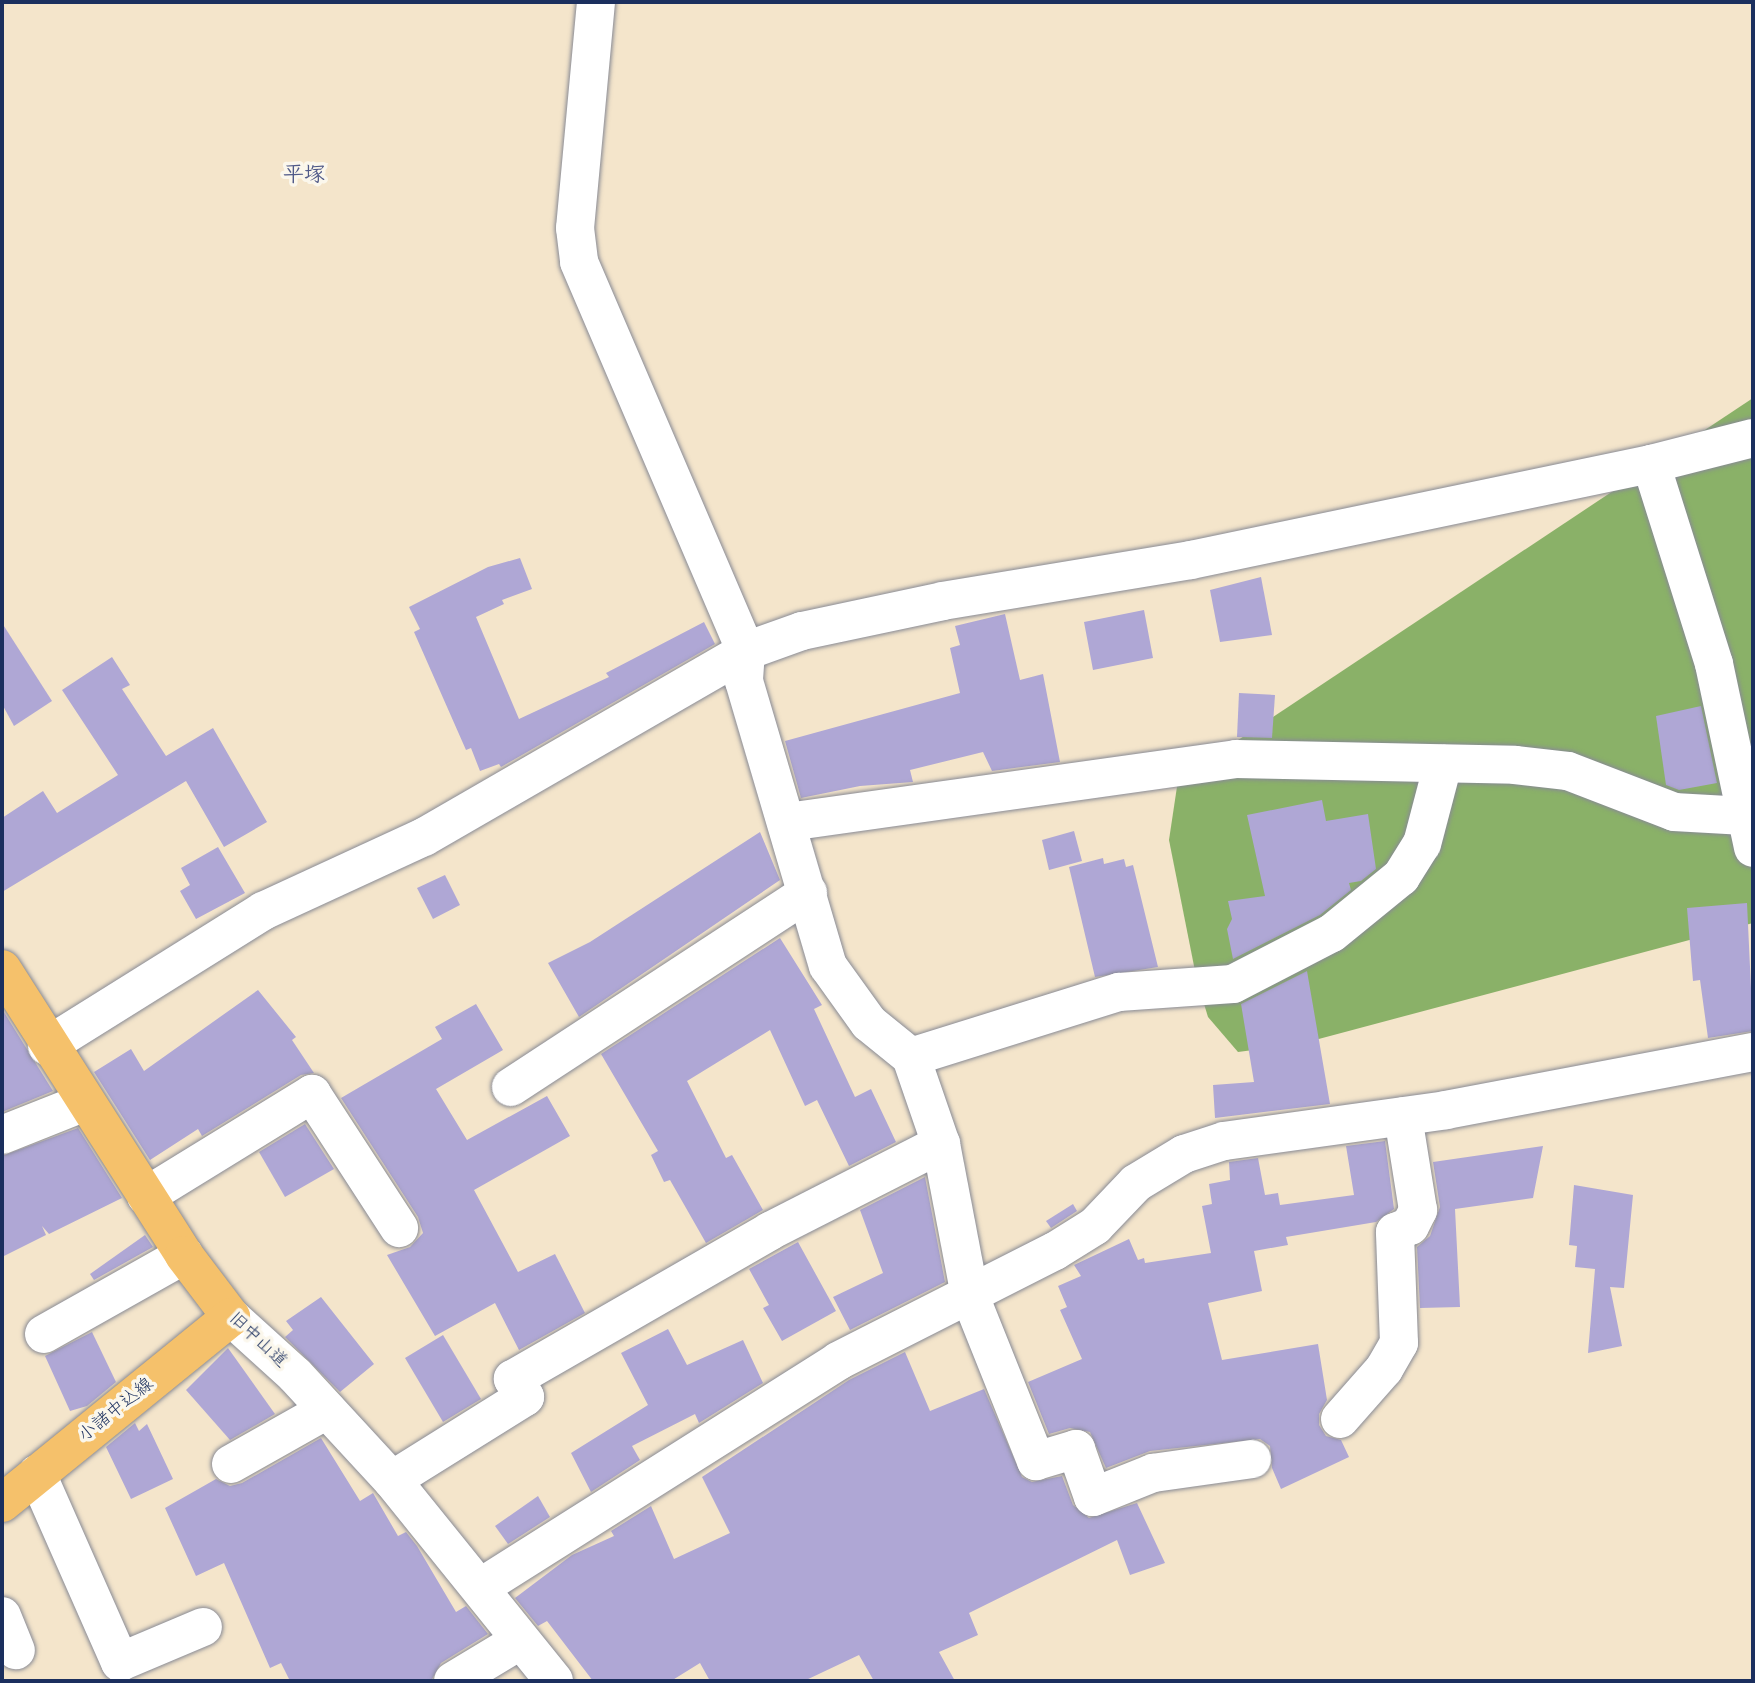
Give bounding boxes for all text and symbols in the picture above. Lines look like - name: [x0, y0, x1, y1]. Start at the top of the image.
- district label: 平塚: [283, 162, 325, 188]
- street label: 旧中山道: [224, 1308, 292, 1372]
- street label: 小諸中込線: [74, 1373, 158, 1447]

